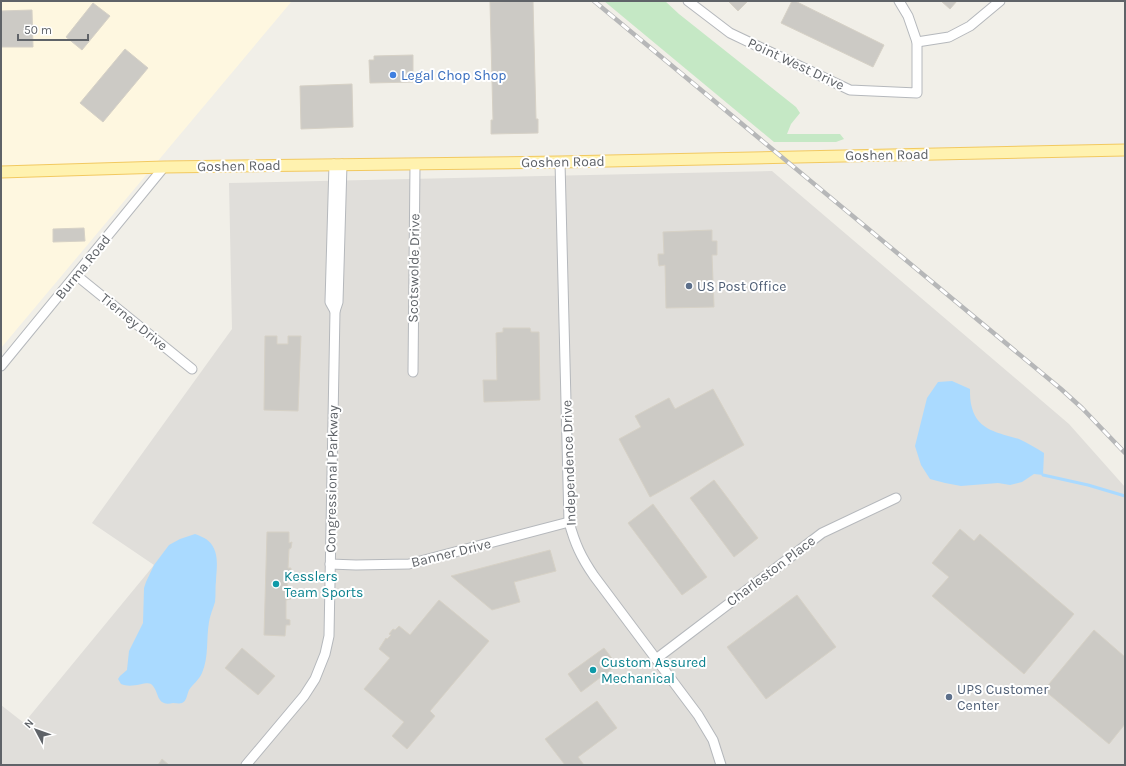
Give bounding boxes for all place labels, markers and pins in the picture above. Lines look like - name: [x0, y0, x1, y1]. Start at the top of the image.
- place label: Legal Chop Shop: [401, 67, 507, 84]
- marker: Legal Chop Shop: [388, 70, 398, 80]
- place label: US Post Office: [697, 278, 787, 295]
- marker: US Post Office: [684, 281, 694, 291]
- place label: Kesslers Team Sports: [284, 568, 363, 601]
- marker: Kesslers Team Sports: [271, 579, 281, 589]
- place label: Custom Assured Mechanical: [601, 654, 707, 687]
- marker: Custom Assured Mechanical: [588, 665, 598, 675]
- place label: UPS Customer Center: [957, 681, 1049, 714]
- marker: UPS Customer Center: [944, 692, 954, 702]

